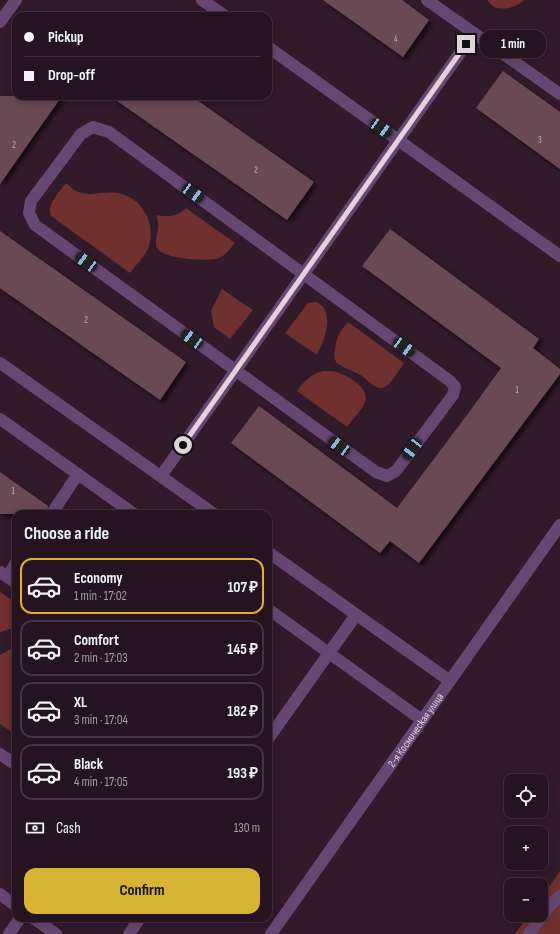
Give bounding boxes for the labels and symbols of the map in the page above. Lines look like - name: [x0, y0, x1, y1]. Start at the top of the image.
- callout: 1 min: [480, 30, 546, 58]
- house number: 4: [394, 34, 398, 45]
- route end: [457, 35, 475, 53]
- car: [368, 116, 394, 140]
- house number: 3: [538, 135, 542, 146]
- house number: 2: [12, 140, 16, 151]
- house number: 2: [254, 165, 258, 176]
- car: [180, 181, 206, 205]
- car: [73, 250, 99, 274]
- house number: 2: [84, 315, 88, 326]
- car: [179, 327, 205, 351]
- car: [391, 335, 417, 359]
- house number: 1: [515, 385, 519, 396]
- car: [326, 434, 352, 458]
- route start: [174, 436, 192, 454]
- car: [400, 436, 424, 462]
- house number: 1: [11, 486, 15, 497]
- street label: 2-я Космическая улица: [385, 691, 446, 770]

